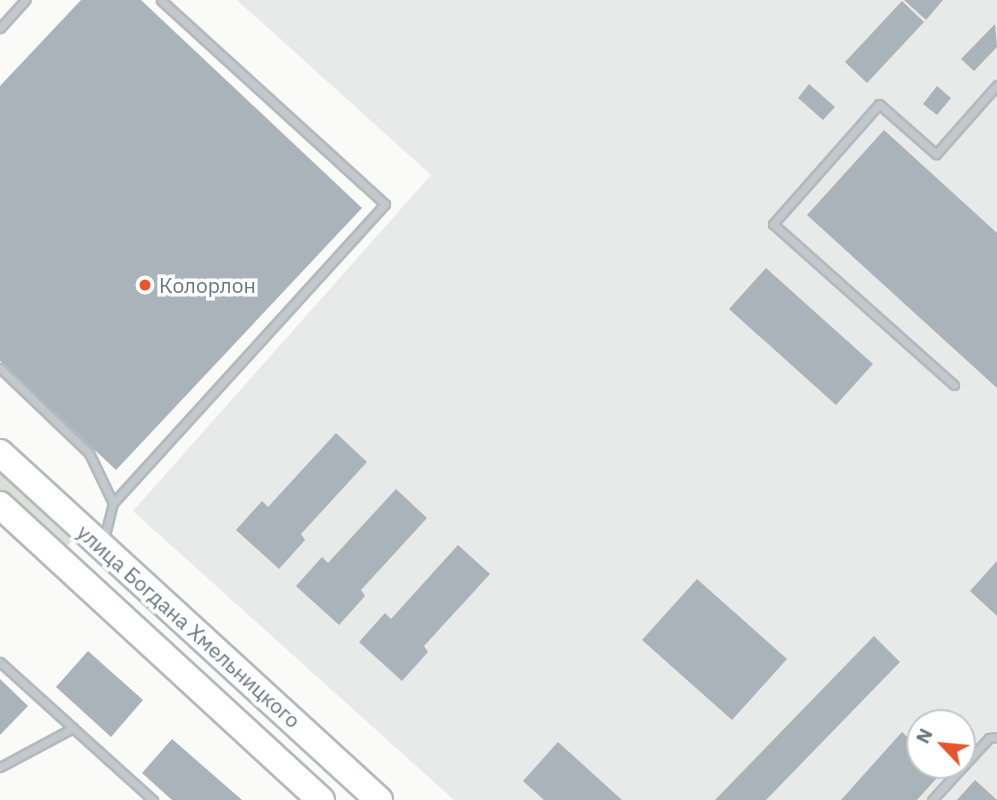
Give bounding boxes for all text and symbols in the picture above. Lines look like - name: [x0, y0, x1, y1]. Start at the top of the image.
- place label: Колорлон: [159, 272, 256, 298]
- marker: Колорлон: [137, 277, 153, 293]
- street label: улица Богдана Хмельницкого: [72, 519, 306, 733]
- north arrow: [906, 709, 976, 779]
- text: N: [910, 724, 938, 747]

